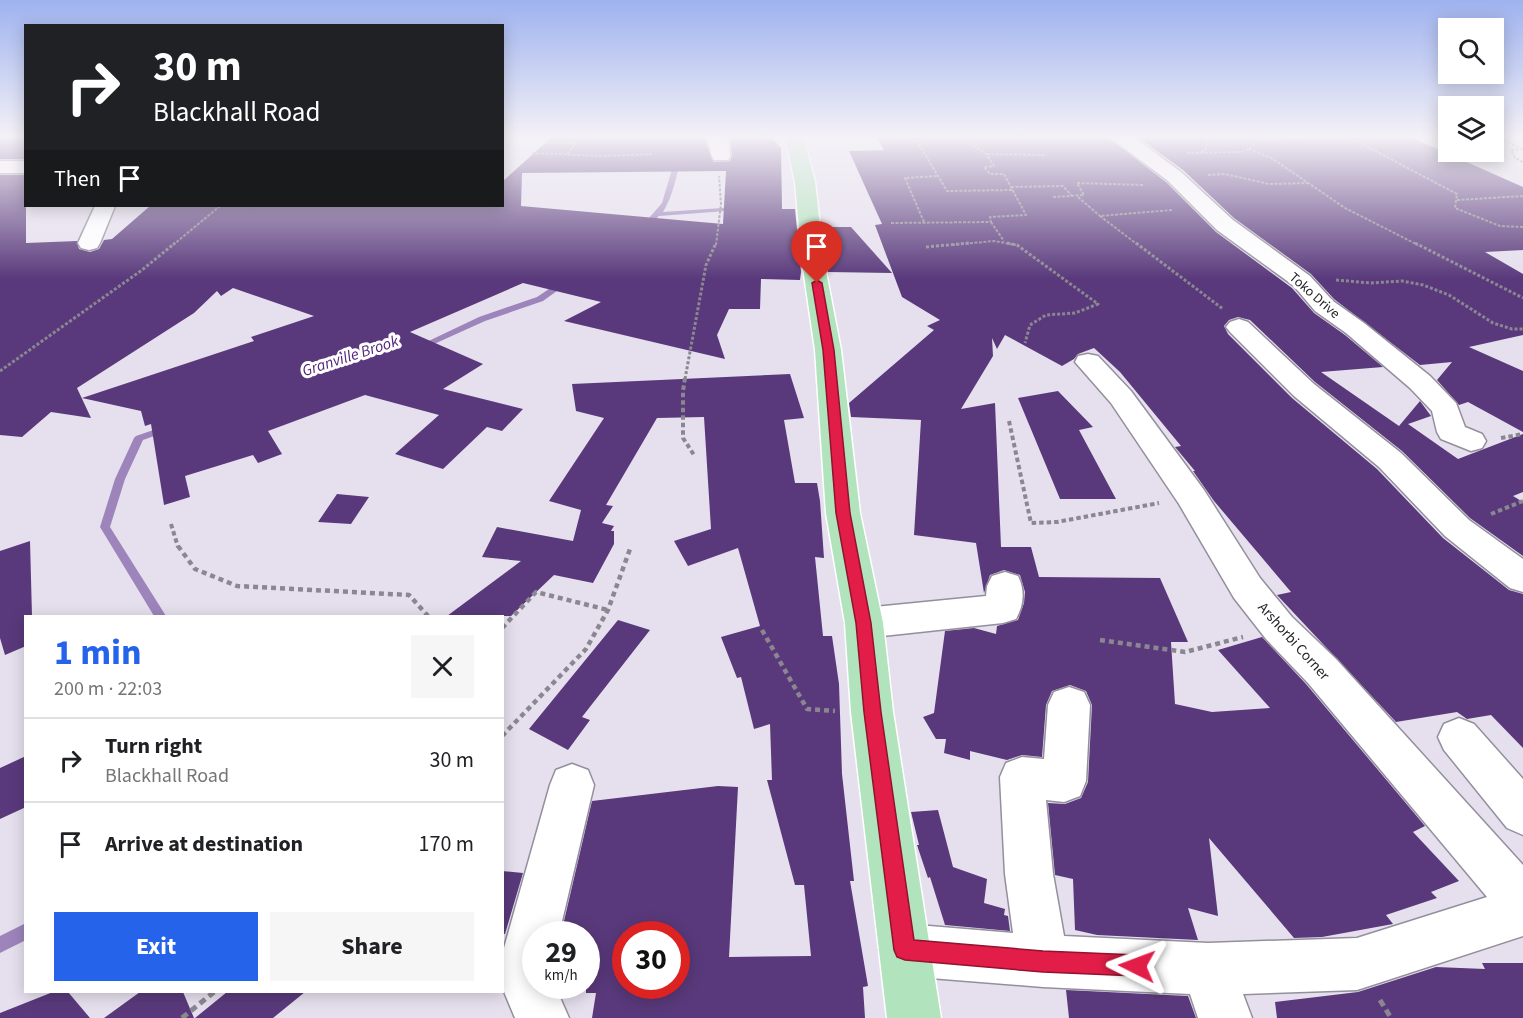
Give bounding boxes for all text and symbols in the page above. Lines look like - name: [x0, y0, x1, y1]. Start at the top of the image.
- map controls: [1438, 18, 1504, 162]
- button: search: [1438, 18, 1504, 84]
- text: 30 m: [153, 37, 242, 97]
- icon: right: [54, 48, 132, 126]
- text: Blackhall Road: [153, 93, 320, 132]
- button: layers: [1438, 96, 1504, 162]
- icon: arrive: [113, 162, 146, 195]
- text: Then: [54, 163, 101, 195]
- pin: [791, 221, 842, 283]
- icon: arrive: [800, 230, 833, 263]
- street label: Toko Drive: [1285, 268, 1344, 324]
- water label: Granville Brook: [299, 330, 402, 382]
- street label: Arshorbi Corner: [1253, 598, 1335, 686]
- text: 1 min: [54, 627, 142, 678]
- button: close: [411, 635, 474, 698]
- text: 200 m · 22:03: [54, 675, 162, 703]
- text: Turn right: [105, 730, 202, 762]
- icon: right: [54, 744, 87, 777]
- text: 30 m: [429, 744, 474, 776]
- text: Blackhall Road: [105, 762, 229, 790]
- icon: arrive: [54, 828, 87, 861]
- text: Arrive at destination: [105, 828, 303, 860]
- text: 170 m: [419, 828, 474, 860]
- button: Exit: [54, 912, 258, 981]
- button: Share: [270, 912, 474, 981]
- speed limit sign: 30: [612, 921, 690, 999]
- text: 29: [545, 931, 577, 974]
- position arrow: [1105, 934, 1169, 998]
- text: km/h: [544, 965, 578, 986]

